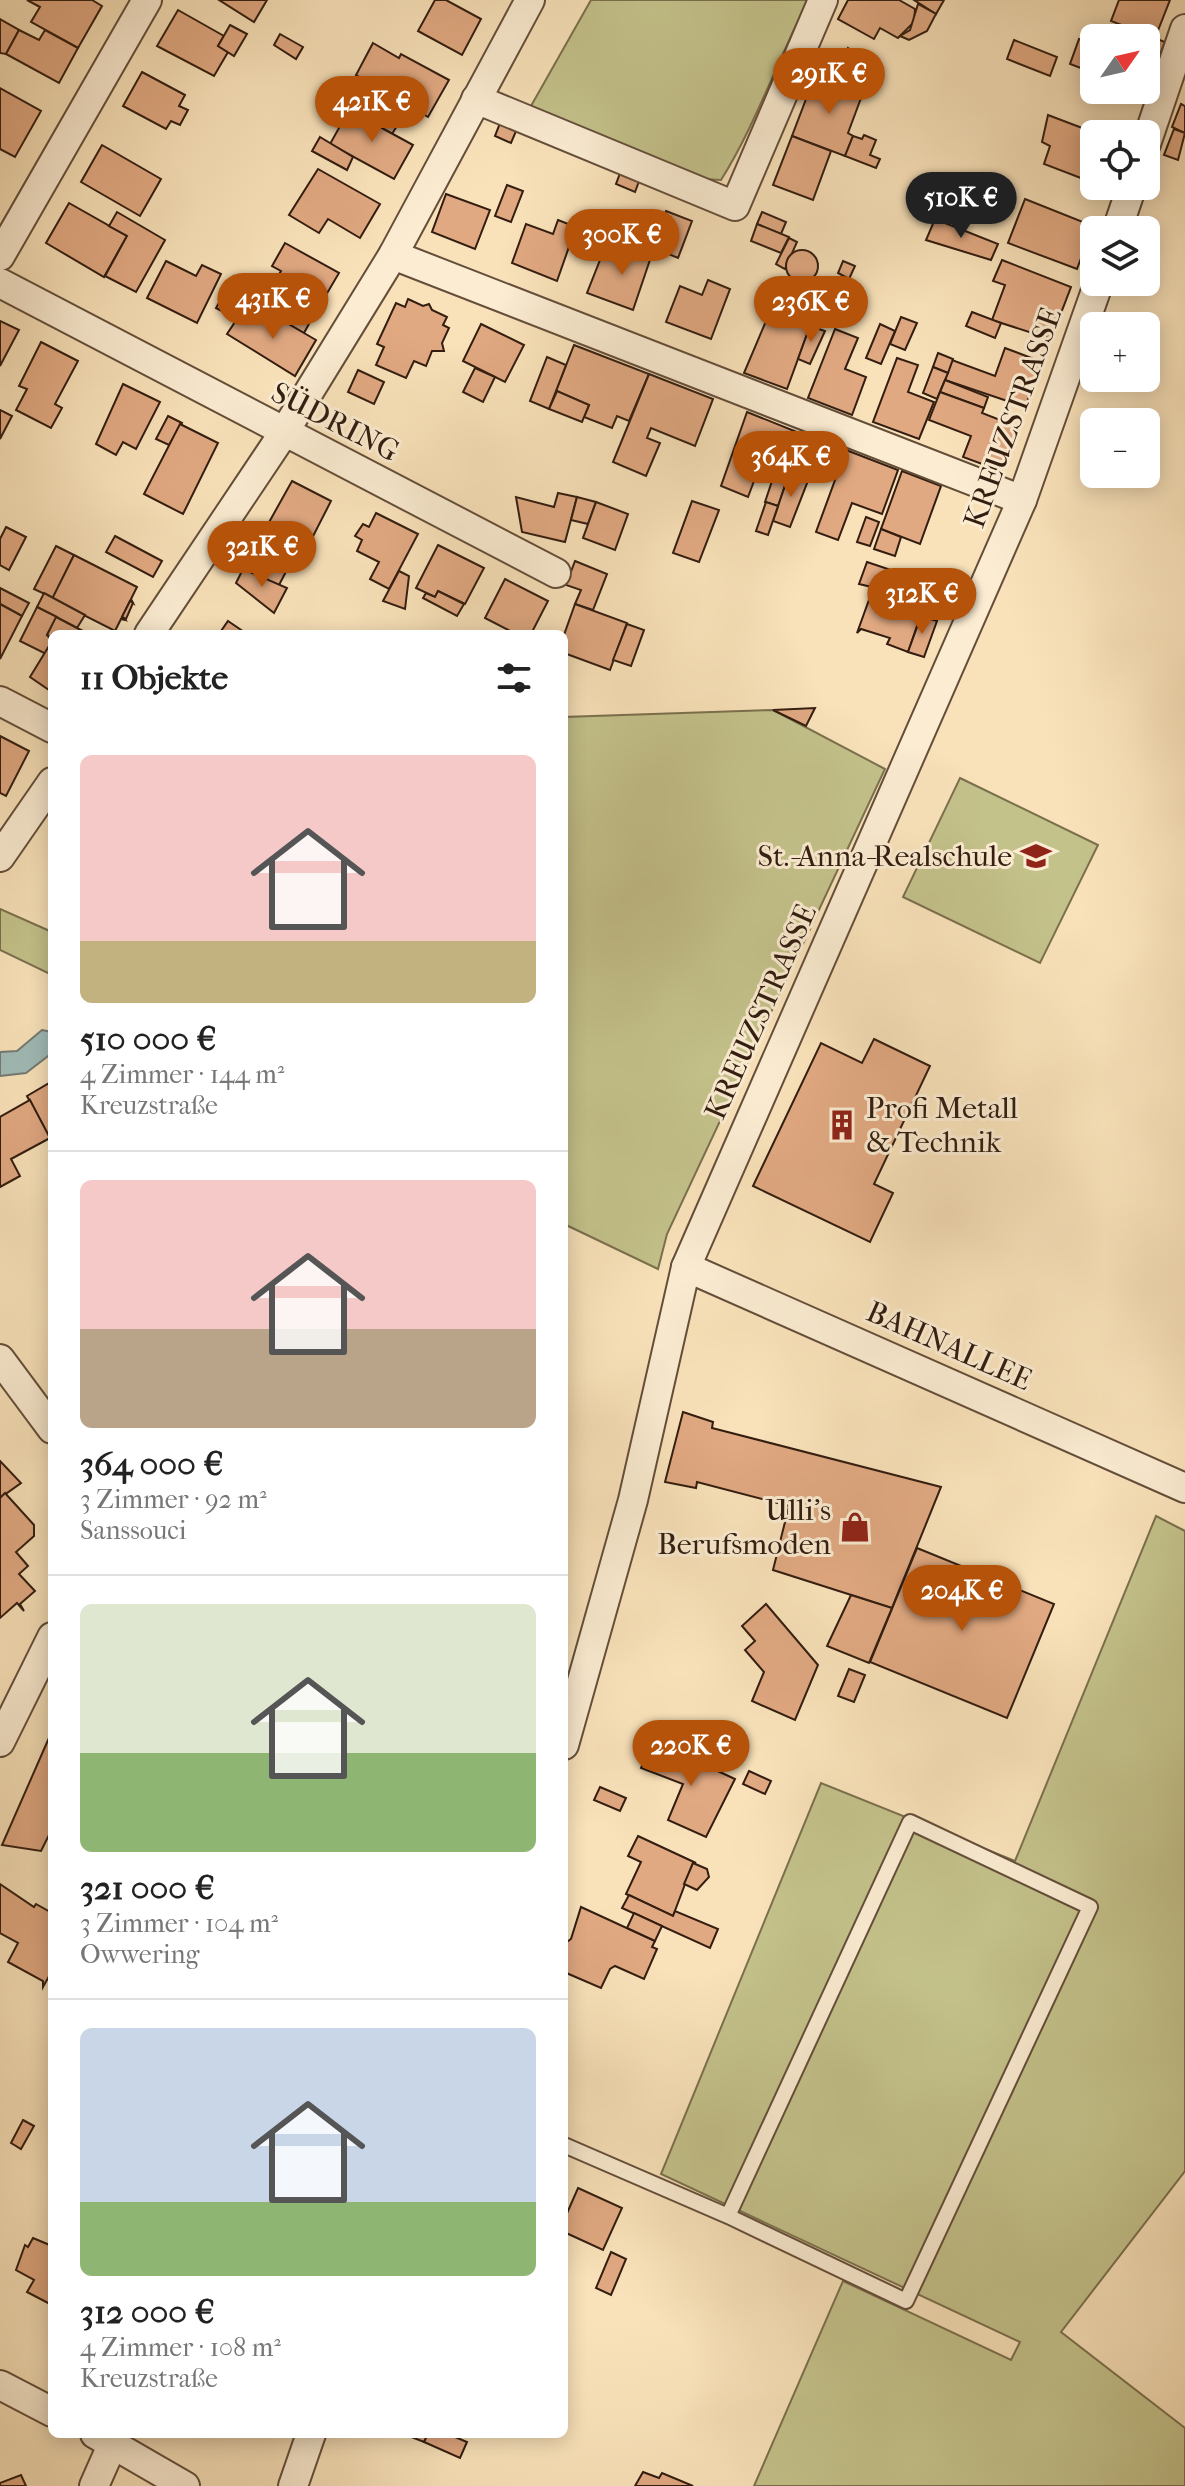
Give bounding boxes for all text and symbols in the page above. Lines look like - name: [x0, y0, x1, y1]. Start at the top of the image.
- north arrow: [1080, 24, 1160, 104]
- map controls: [1080, 24, 1160, 488]
- pin: 291K €: [764, 48, 894, 116]
- text: 291K €: [791, 58, 867, 89]
- pin: 421K €: [307, 76, 437, 144]
- text: 421K €: [333, 86, 411, 117]
- button: locate: [1080, 120, 1160, 200]
- pin: 510K €: [896, 172, 1026, 240]
- text: 510K €: [924, 182, 998, 213]
- pin: 300K €: [557, 209, 687, 277]
- button: layers: [1080, 216, 1160, 296]
- text: 300K €: [582, 219, 662, 250]
- pin: 431K €: [208, 273, 338, 341]
- pin: 236K €: [746, 276, 876, 344]
- text: 431K €: [235, 283, 311, 314]
- text: 236K €: [772, 286, 850, 317]
- street label: KREUZSTRASSE: [957, 303, 1069, 533]
- button: +: [1080, 312, 1160, 392]
- street label: SÜDRING: [265, 375, 405, 469]
- button: −: [1080, 408, 1160, 488]
- pin: 364K €: [726, 431, 856, 499]
- text: 364K €: [751, 441, 831, 472]
- pin: 321K €: [197, 521, 327, 589]
- text: 321K €: [225, 531, 299, 562]
- pin: 312K €: [857, 568, 987, 636]
- text: 312K €: [885, 578, 959, 609]
- icon: filters: [492, 656, 536, 700]
- text: 11 Objekte: [80, 658, 228, 698]
- icon: home: [236, 807, 380, 951]
- place label: St.-Anna-Realschule: [757, 839, 1012, 874]
- school or university icon: St.-Anna-Realschule: [1019, 839, 1053, 873]
- street label: KREUZSTRASSE: [698, 899, 824, 1125]
- text: 510 000 €: [80, 1019, 216, 1059]
- text: 4 Zimmer · 144 m²: [80, 1059, 284, 1090]
- text: Kreuzstraße: [80, 1090, 218, 1121]
- place label: Profi Metall & Technik: [866, 1091, 1018, 1160]
- building icon: Profi Metall & Technik: [825, 1108, 859, 1142]
- icon: home: [236, 1232, 380, 1376]
- street label: BAHNALLEE: [861, 1294, 1037, 1398]
- text: 364 000 €: [80, 1444, 223, 1484]
- text: 3 Zimmer · 92 m²: [80, 1484, 266, 1515]
- place label: Ulli's Berufsmoden: [657, 1493, 832, 1562]
- shop icon: Ulli's Berufsmoden: [838, 1510, 872, 1544]
- text: Sanssouci: [80, 1515, 186, 1546]
- pin: 204K €: [897, 1565, 1027, 1633]
- text: 204K €: [921, 1575, 1003, 1606]
- icon: home: [236, 1656, 380, 1800]
- pin: 220K €: [626, 1720, 756, 1788]
- text: 220K €: [650, 1730, 732, 1761]
- text: 321 000 €: [80, 1868, 215, 1908]
- text: 3 Zimmer · 104 m²: [80, 1908, 278, 1939]
- text: Owwering: [80, 1939, 199, 1970]
- icon: home: [236, 2080, 380, 2224]
- text: 312 000 €: [80, 2292, 215, 2332]
- text: 4 Zimmer · 108 m²: [80, 2332, 281, 2363]
- text: Kreuzstraße: [80, 2363, 218, 2394]

